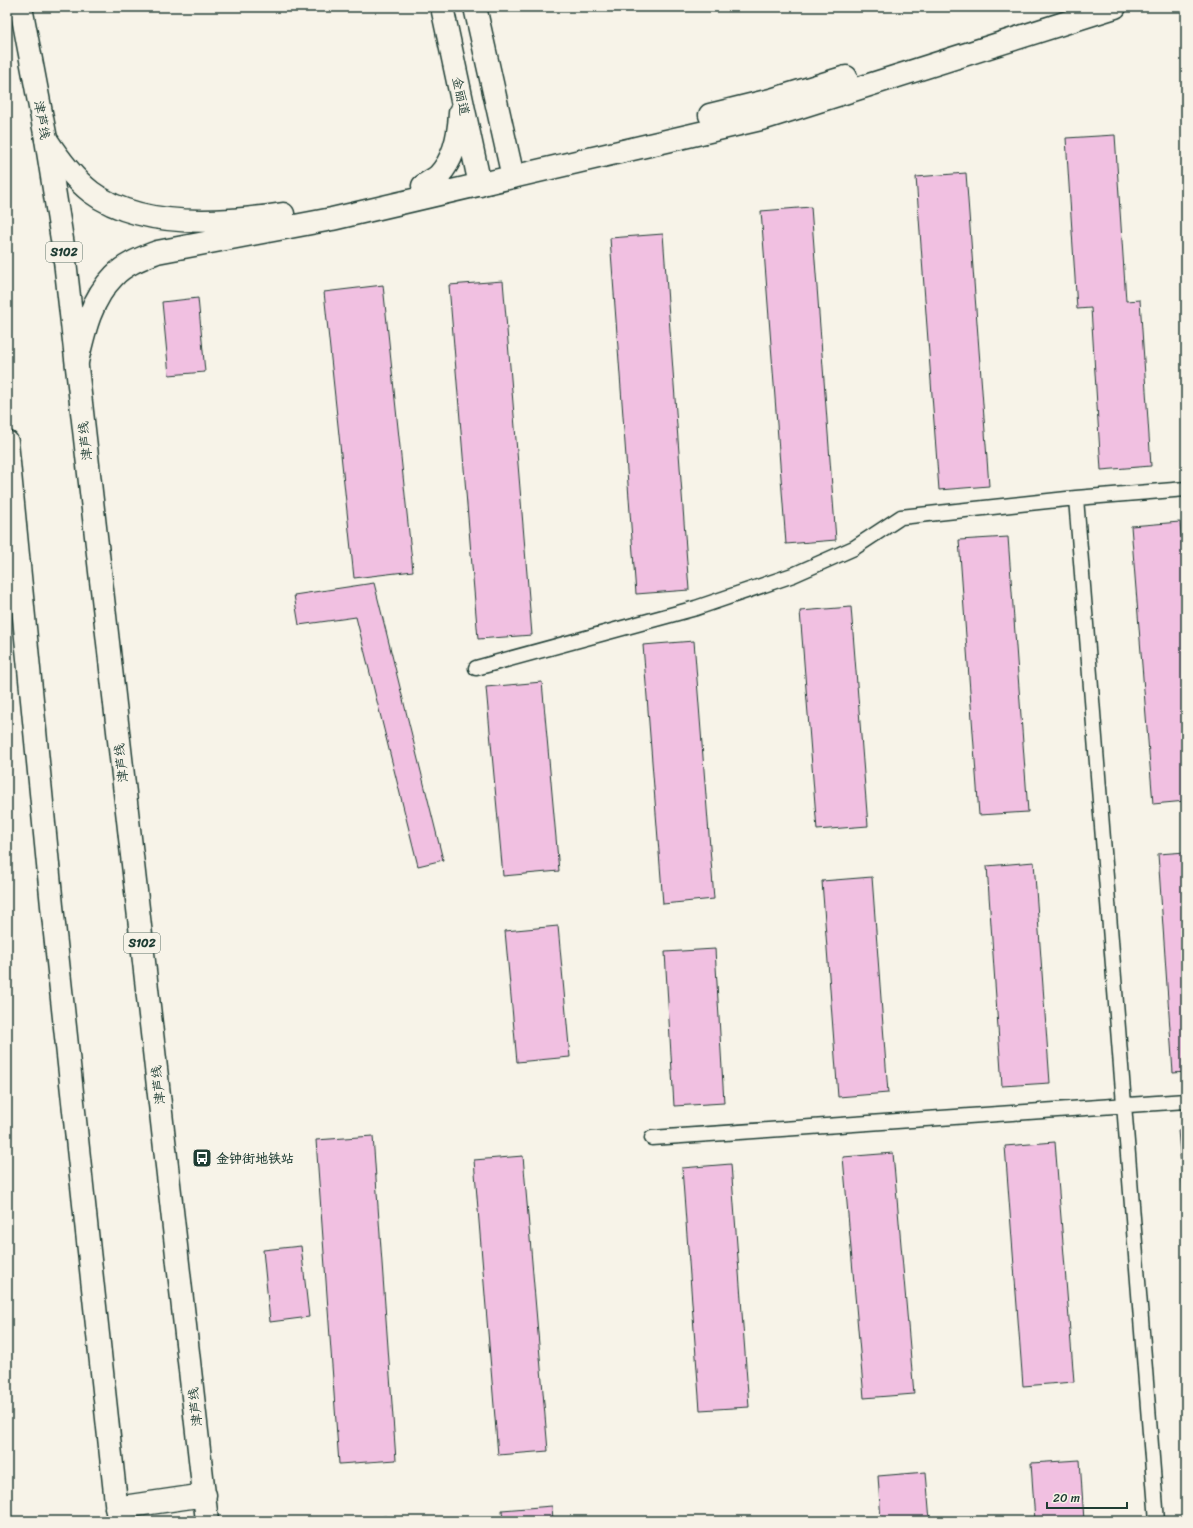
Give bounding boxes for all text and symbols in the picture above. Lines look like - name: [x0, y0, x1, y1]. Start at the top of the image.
- street label: 金丽道: [446, 75, 476, 117]
- street label: 津芦线: [27, 99, 57, 141]
- road number: S102: [46, 242, 82, 262]
- street label: 津芦线: [72, 420, 98, 462]
- street label: 津芦线: [108, 742, 134, 784]
- road number: S102: [124, 933, 160, 953]
- street label: 津芦线: [145, 1064, 171, 1106]
- bus stop icon: 金钟街地铁站: [191, 1147, 213, 1169]
- place label: 金钟街地铁站: [216, 1147, 294, 1170]
- street label: 津芦线: [182, 1386, 208, 1428]
- scale bar: [1047, 1484, 1127, 1510]
- text: 20 m: [1053, 1487, 1080, 1509]

